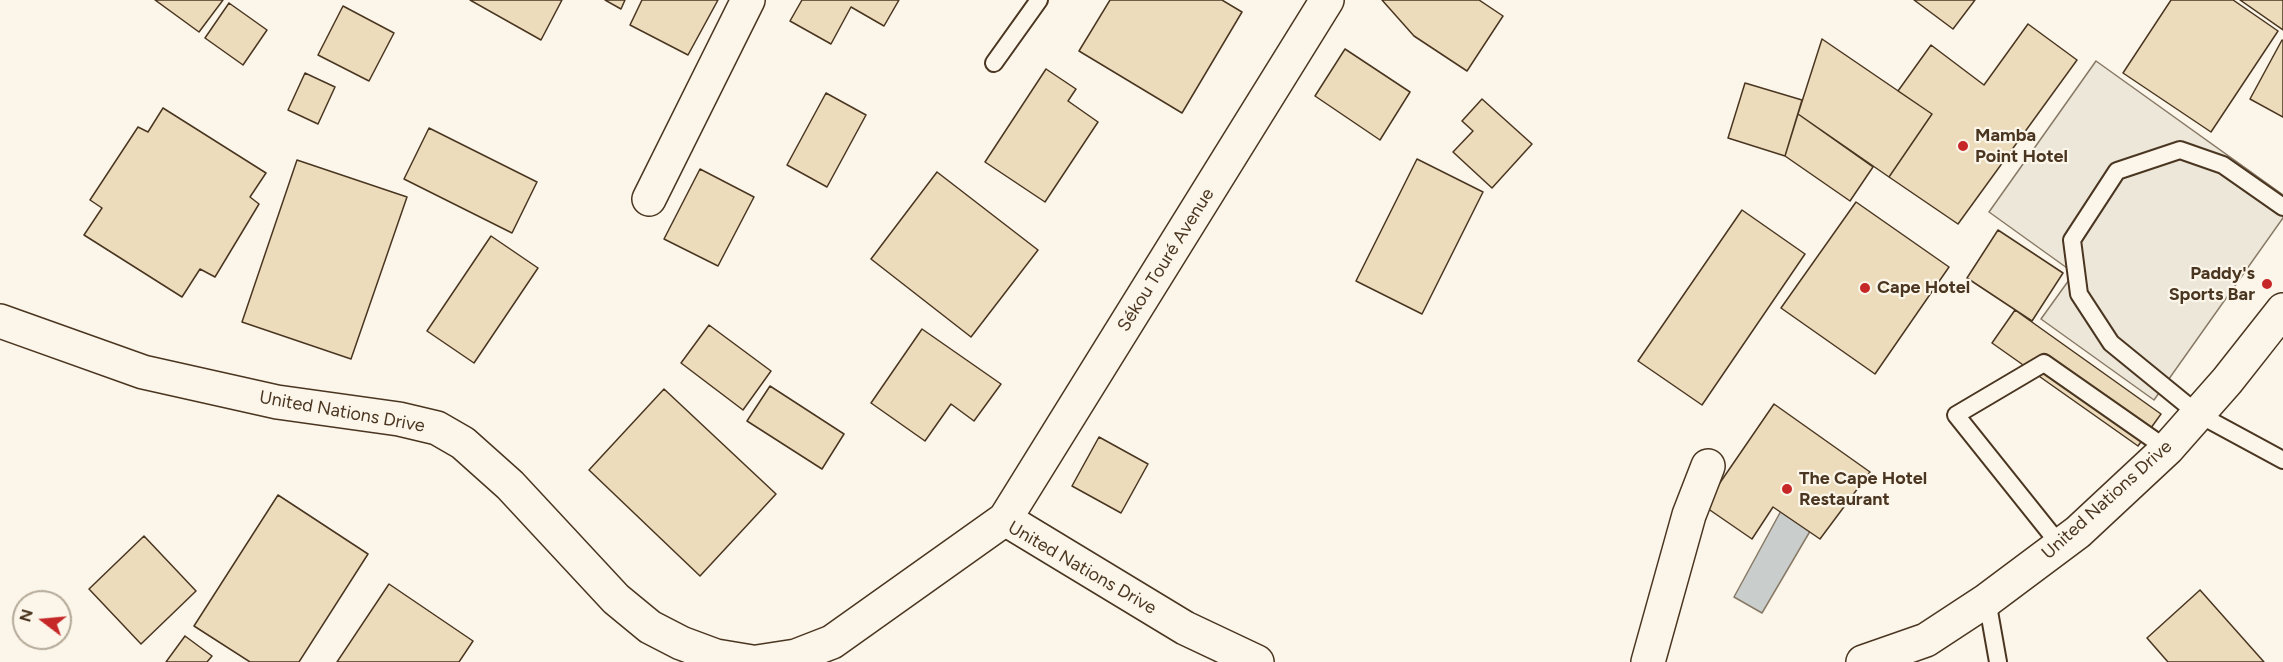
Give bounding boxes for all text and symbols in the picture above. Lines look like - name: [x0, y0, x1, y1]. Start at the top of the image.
- place label: Mamba Point Hotel: [1975, 125, 2068, 168]
- marker: Mamba Point Hotel: [1956, 139, 1970, 153]
- street label: Sékou Touré Avenue: [1113, 184, 1219, 336]
- place label: Paddy's Sports Bar: [2169, 263, 2255, 306]
- place label: Cape Hotel: [1877, 277, 1970, 299]
- marker: Paddy's Sports Bar: [2260, 277, 2274, 291]
- marker: Cape Hotel: [1858, 281, 1872, 295]
- street label: United Nations Drive: [258, 387, 426, 437]
- street label: United Nations Drive: [2038, 436, 2176, 564]
- place label: The Cape Hotel Restaurant: [1799, 468, 1927, 510]
- marker: The Cape Hotel Restaurant: [1780, 482, 1794, 496]
- street label: United Nations Drive: [1004, 517, 1160, 619]
- north arrow: [12, 590, 72, 650]
- text: N: [15, 607, 37, 624]

